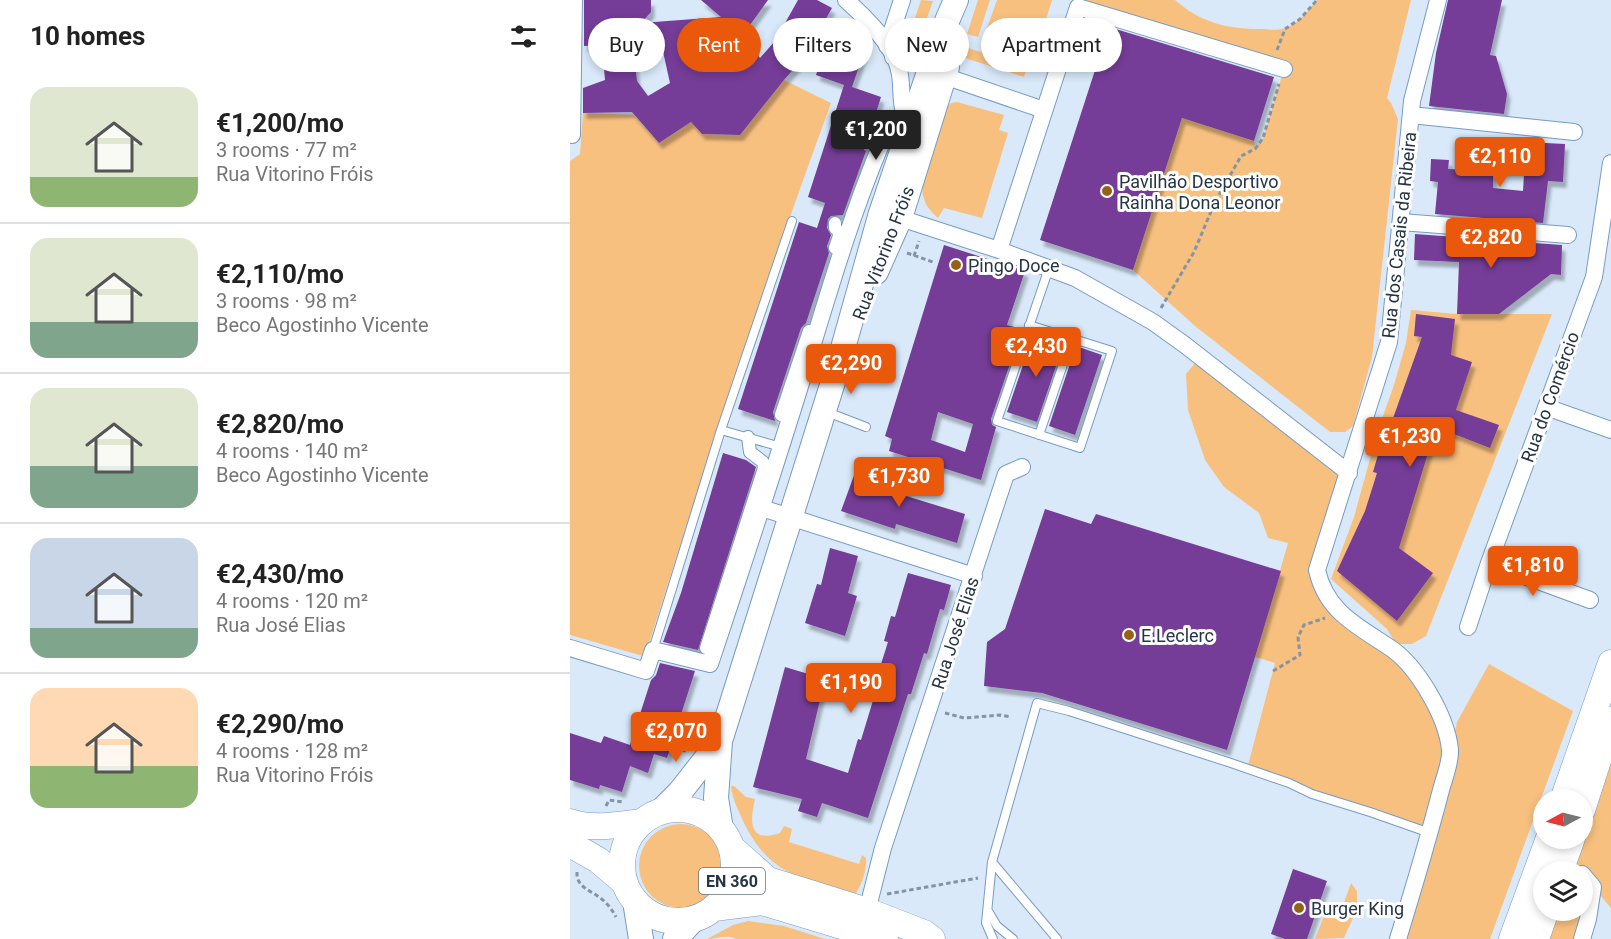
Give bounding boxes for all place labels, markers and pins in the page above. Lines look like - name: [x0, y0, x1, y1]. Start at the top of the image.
- pin: €1,200: [827, 110, 925, 161]
- pin: €2,110: [1451, 137, 1549, 188]
- place label: Pavilhão Desportivo Rainha Dona Leonor: [1119, 171, 1280, 213]
- marker: Pavilhão Desportivo Rainha Dona Leonor: [1100, 184, 1114, 198]
- pin: €2,820: [1442, 218, 1540, 269]
- place label: Pingo Doce: [968, 255, 1060, 276]
- marker: Pingo Doce: [949, 258, 963, 272]
- pin: €2,430: [987, 327, 1085, 378]
- pin: €2,290: [802, 344, 900, 395]
- pin: €1,230: [1361, 417, 1459, 468]
- pin: €1,730: [850, 457, 948, 508]
- pin: €1,810: [1484, 546, 1582, 597]
- place label: E.Leclerc: [1141, 625, 1214, 646]
- marker: E.Leclerc: [1122, 628, 1136, 642]
- pin: €1,190: [802, 663, 900, 714]
- pin: €2,070: [627, 712, 725, 763]
- place label: Burger King: [1311, 898, 1404, 919]
- marker: Burger King: [1292, 901, 1306, 915]

